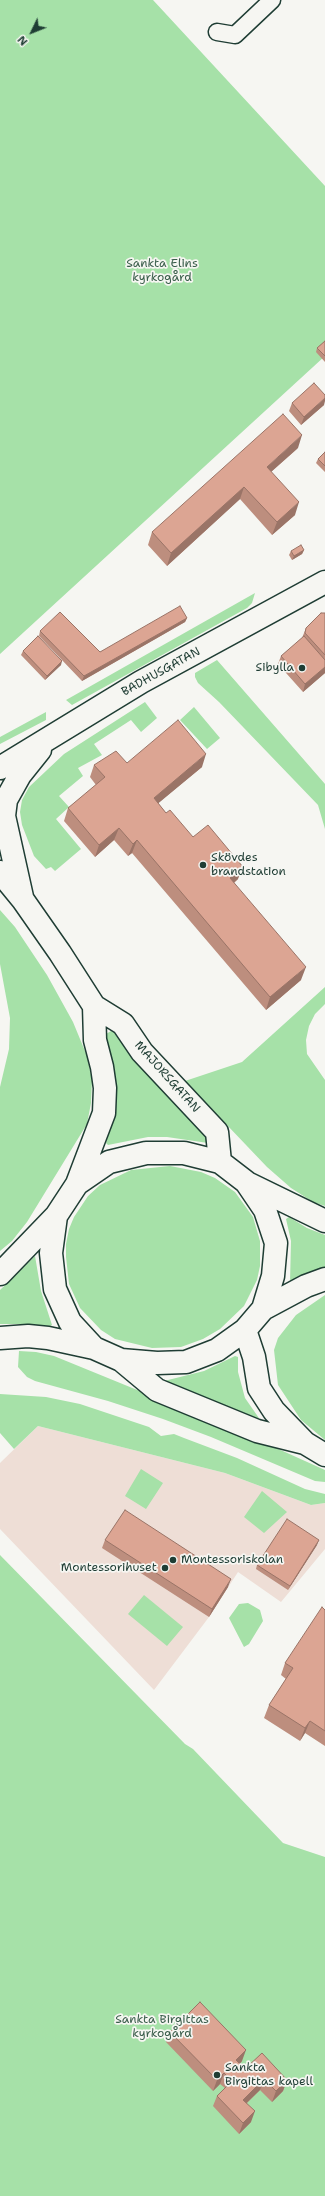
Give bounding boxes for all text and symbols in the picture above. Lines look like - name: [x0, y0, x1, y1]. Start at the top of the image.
- north arrow: [12, 12, 52, 52]
- text: N: [14, 32, 31, 49]
- park label: Sankta Elins kyrkogård: [126, 257, 198, 285]
- street label: BADHUSGATAN: [119, 644, 203, 700]
- place label: Sibylla: [256, 661, 294, 675]
- marker: Sibylla: [297, 663, 307, 673]
- place label: Skövdes brandstation: [211, 851, 286, 879]
- marker: Skövdes brandstation: [198, 860, 208, 870]
- street label: MAJORSGATAN: [131, 1038, 203, 1116]
- place label: Montessoriskolan: [181, 1553, 283, 1567]
- marker: Montessoriskolan: [168, 1555, 178, 1565]
- place label: Montessorihuset: [61, 1561, 157, 1575]
- marker: Montessorihuset: [160, 1563, 170, 1573]
- park label: Sankta Birgittas kyrkogård: [115, 2013, 209, 2041]
- place label: Sankta Birgittas kapell: [225, 2061, 313, 2089]
- marker: Sankta Birgittas kapell: [212, 2070, 222, 2080]

